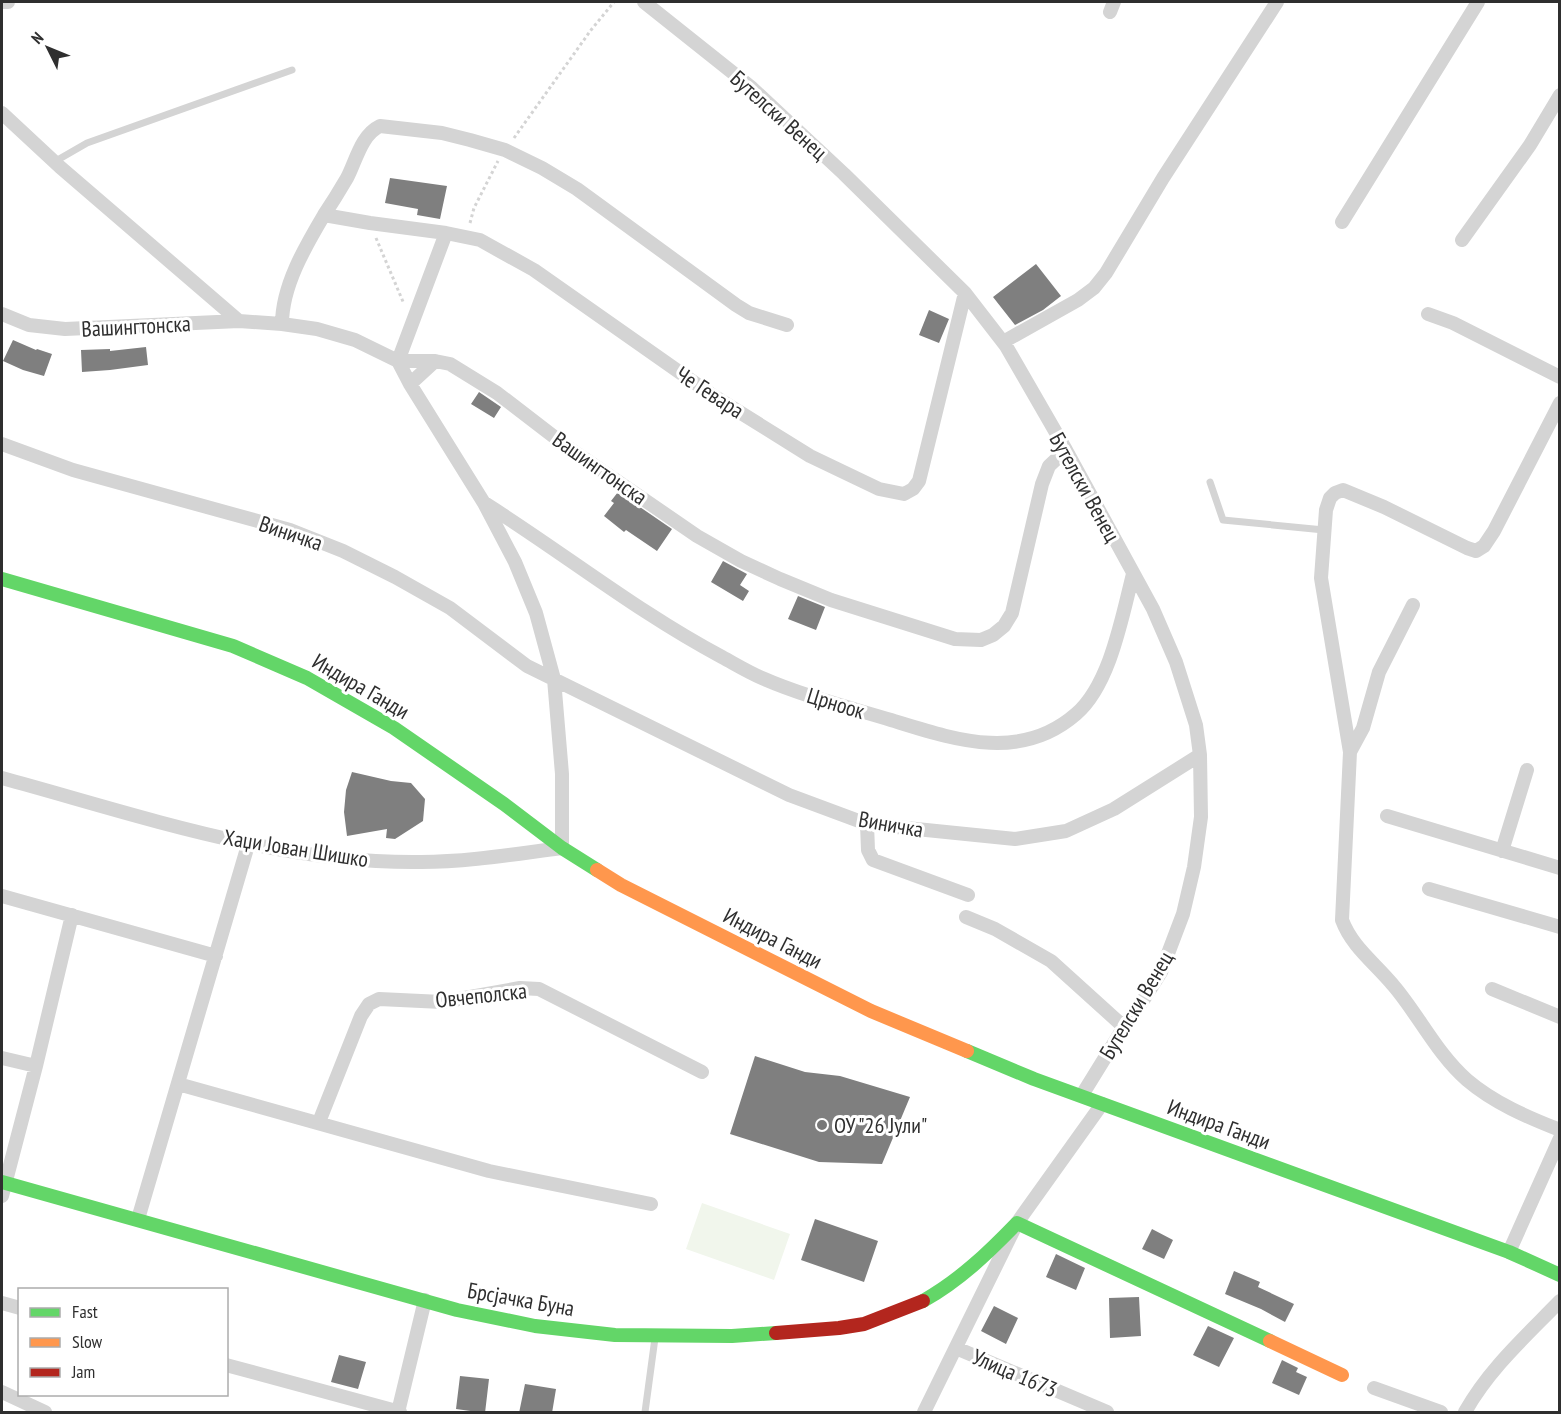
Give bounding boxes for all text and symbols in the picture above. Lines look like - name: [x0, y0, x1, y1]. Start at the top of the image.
- north arrow: [18, 18, 78, 78]
- text: N: [27, 28, 47, 48]
- street label: Бутелски Венец: [725, 64, 834, 166]
- street label: Вашингтонска: [81, 309, 191, 343]
- street label: Че Гевара: [671, 360, 749, 424]
- street label: Вашингтонска: [547, 425, 653, 511]
- street label: Бутелски Венец: [1043, 427, 1127, 547]
- street label: Виничка: [256, 509, 326, 557]
- street label: Индира Ганди: [307, 647, 415, 725]
- street label: Црноок: [804, 681, 869, 725]
- street label: Виничка: [856, 805, 926, 843]
- street label: Хаџи Јован Шишко: [222, 823, 370, 873]
- street label: Индира Ганди: [719, 901, 827, 975]
- street label: Бутелски Венец: [1093, 946, 1179, 1064]
- street label: Овчеполска: [434, 976, 528, 1014]
- street label: Индира Ганди: [1164, 1092, 1274, 1156]
- place label: ОУ "26 Јули": [834, 1111, 927, 1139]
- marker: ОУ "26 Јули": [815, 1118, 829, 1132]
- street label: Брсјачка Буна: [465, 1276, 577, 1322]
- legend: [18, 1288, 228, 1396]
- text: Fast: [72, 1300, 98, 1323]
- text: Slow: [72, 1330, 103, 1353]
- street label: Улица 1673: [968, 1343, 1062, 1403]
- text: Jam: [71, 1360, 95, 1383]

